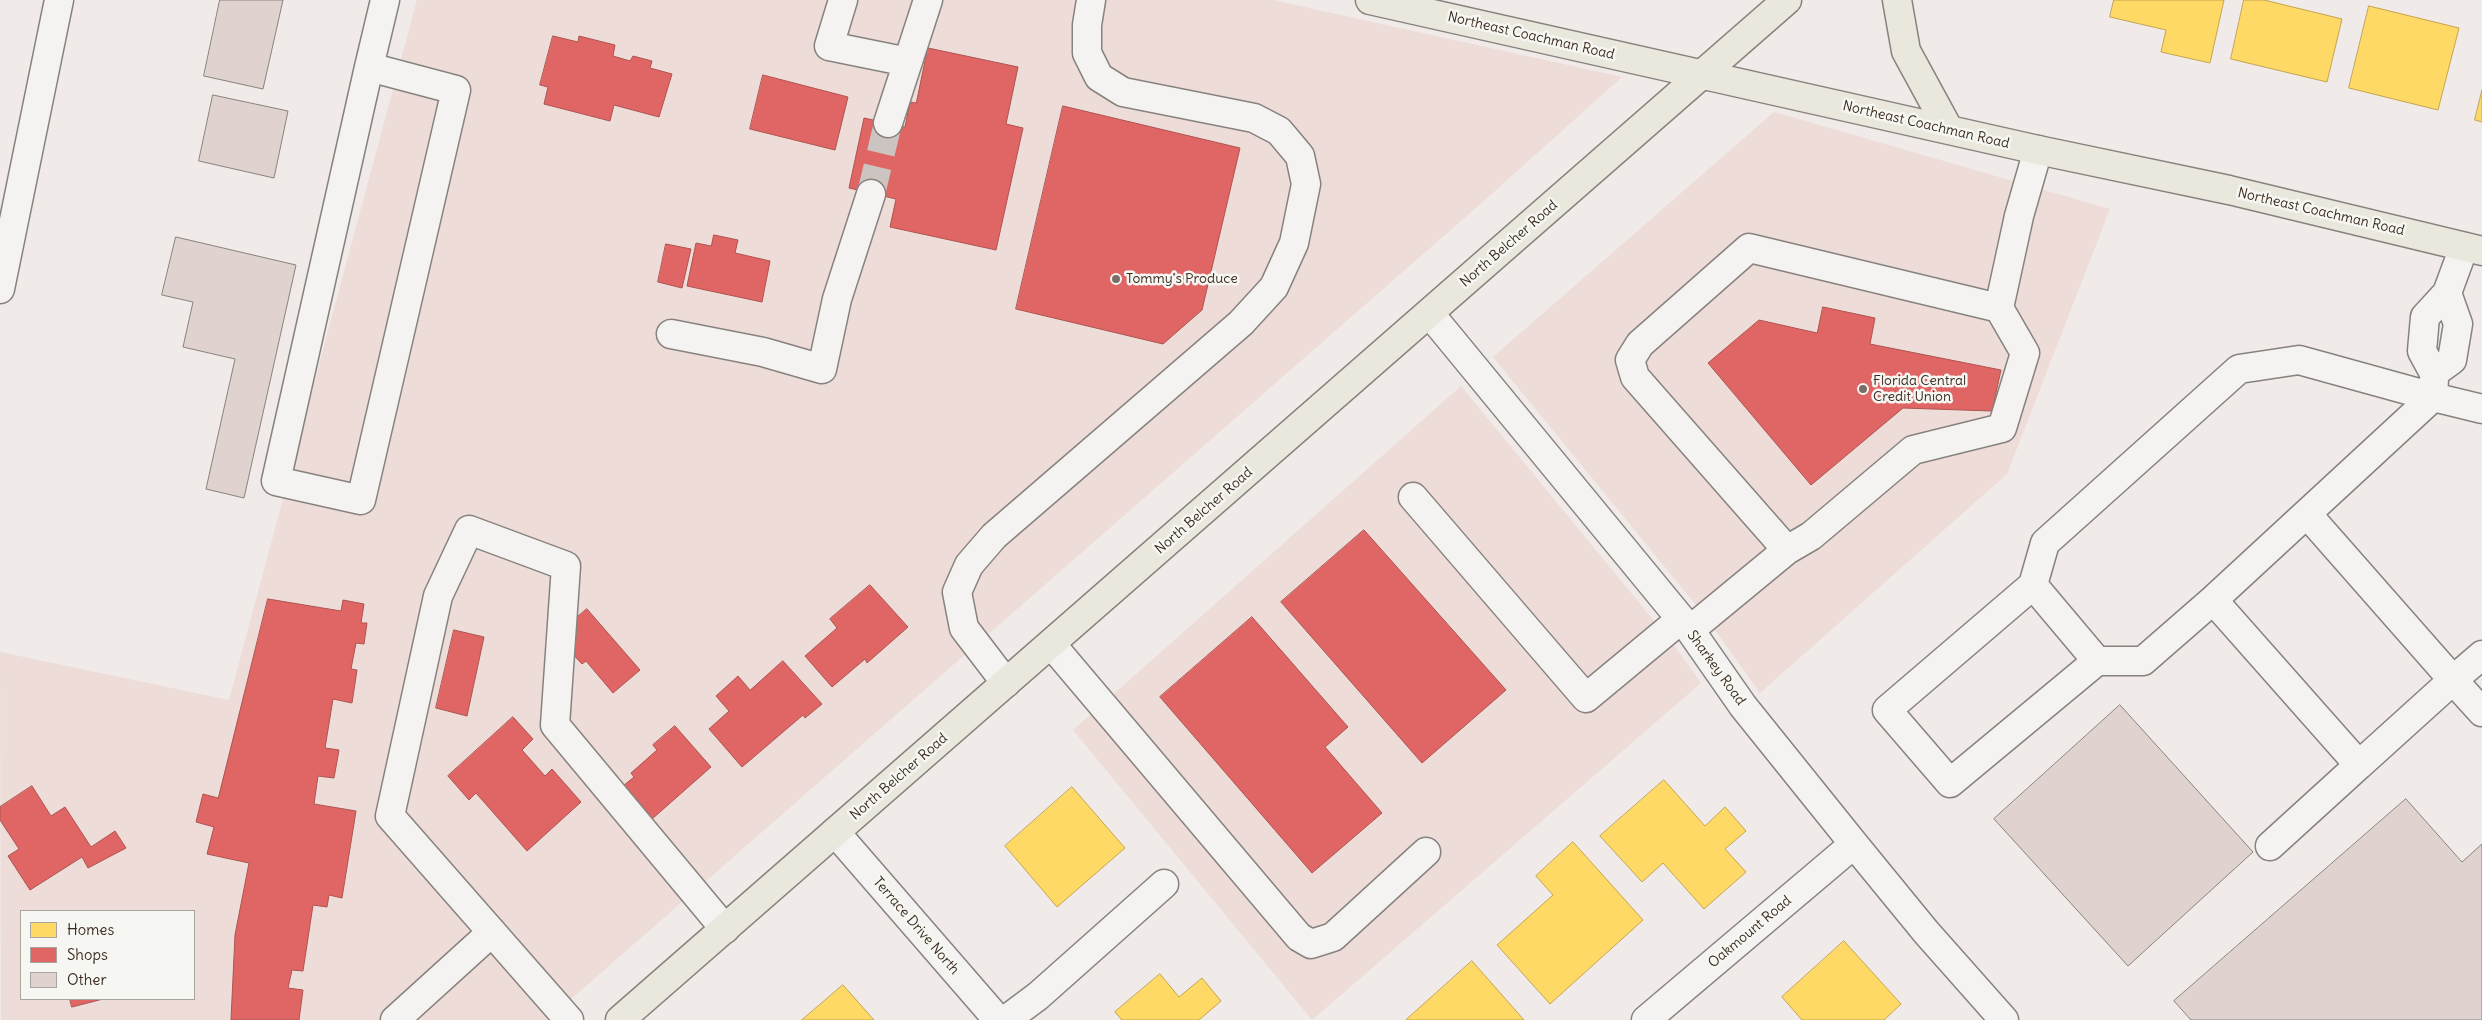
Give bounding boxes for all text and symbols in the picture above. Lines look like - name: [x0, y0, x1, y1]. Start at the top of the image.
- street label: Northeast Coachman Road: [1446, 9, 1616, 63]
- street label: Northeast Coachman Road: [1841, 98, 2011, 152]
- street label: Northeast Coachman Road: [2236, 185, 2406, 239]
- street label: North Belcher Road: [1457, 197, 1561, 291]
- place label: Tommy's Produce: [1126, 271, 1238, 287]
- marker: Tommy's Produce: [1110, 273, 1122, 285]
- place label: Florida Central Credit Union: [1873, 373, 1966, 406]
- marker: Florida Central Credit Union: [1857, 383, 1869, 395]
- street label: North Belcher Road: [1152, 464, 1256, 558]
- street label: Sharkey Road: [1683, 627, 1749, 709]
- street label: North Belcher Road: [847, 730, 951, 824]
- street label: Terrace Drive North: [869, 874, 963, 978]
- street label: Oakmount Road: [1705, 892, 1795, 972]
- legend: [20, 910, 195, 1000]
- text: Homes: [67, 920, 114, 939]
- text: Shops: [67, 945, 108, 964]
- text: Other: [67, 970, 107, 989]

